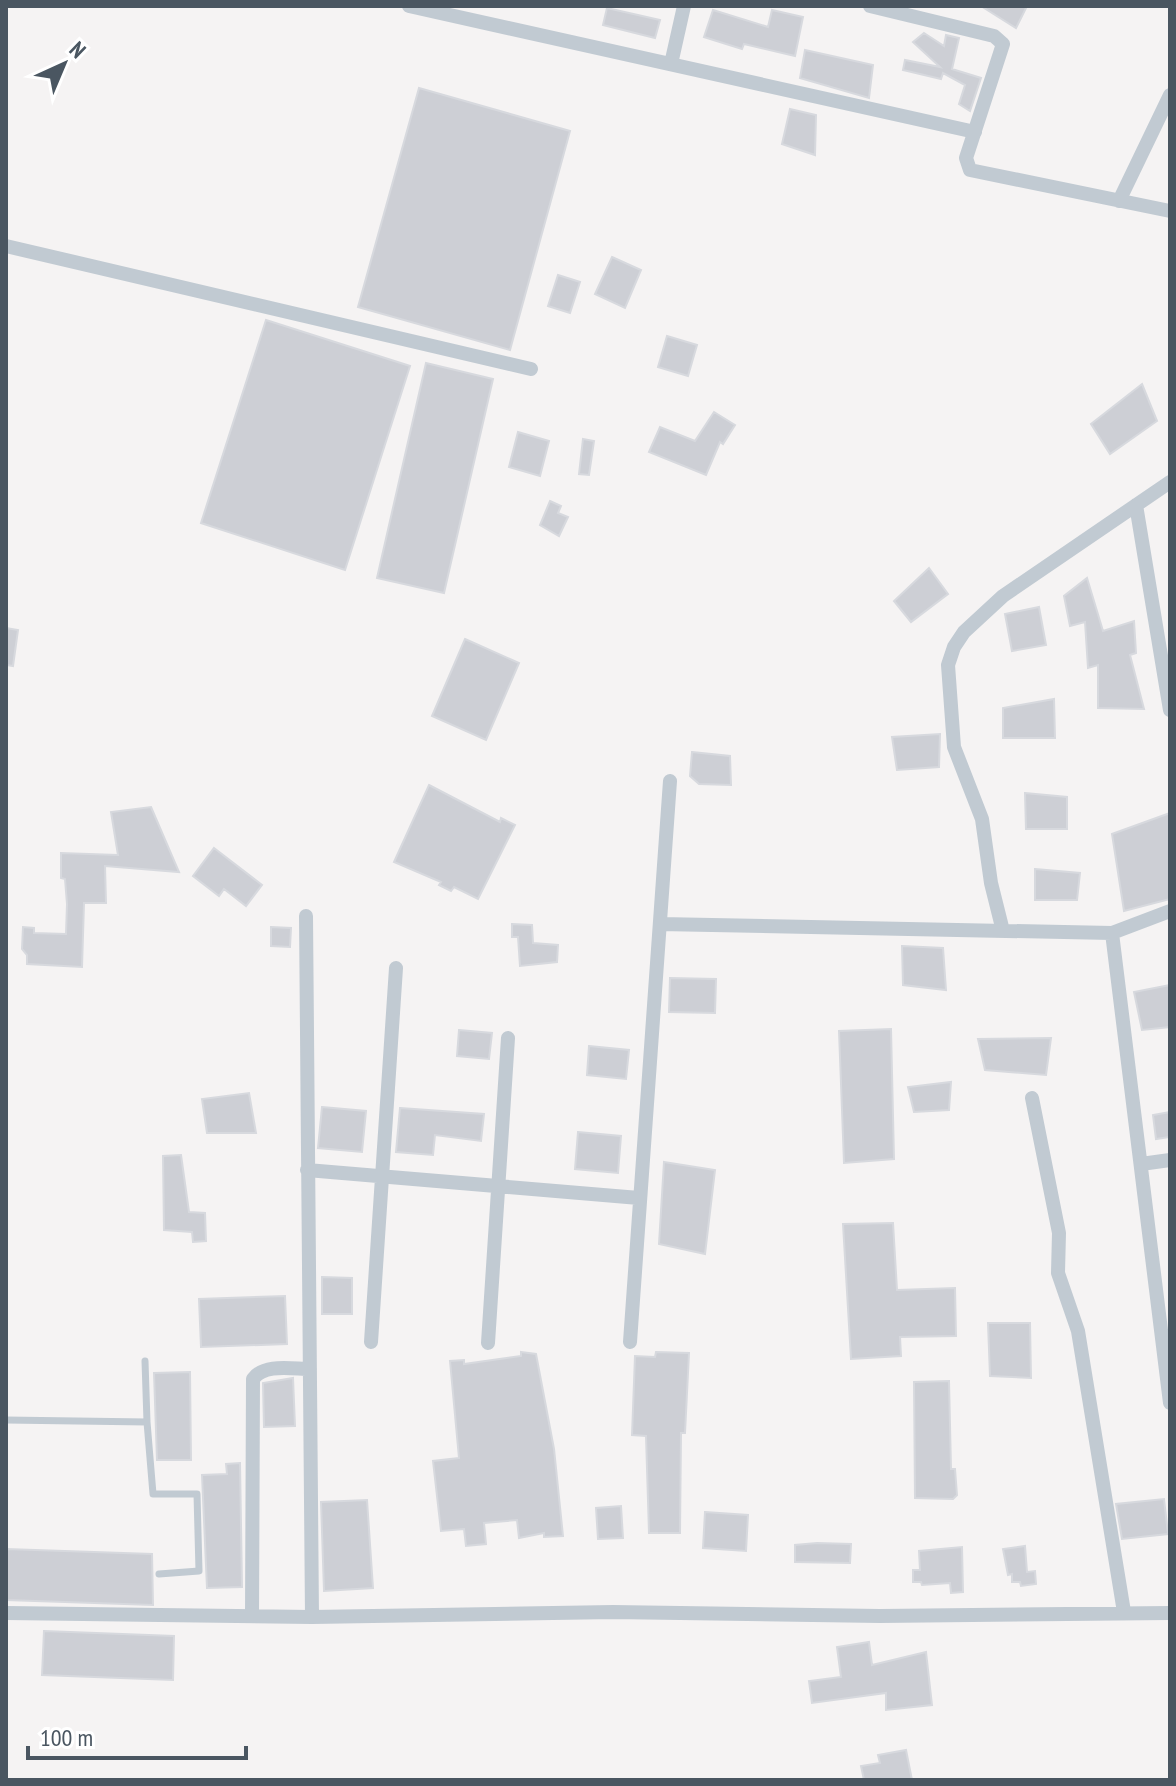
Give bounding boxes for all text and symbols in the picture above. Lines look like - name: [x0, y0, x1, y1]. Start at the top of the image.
- north arrow: [24, 24, 104, 104]
- text: N: [64, 35, 92, 64]
- scale bar: [28, 1710, 246, 1760]
- text: 100 m: [40, 1722, 93, 1753]

